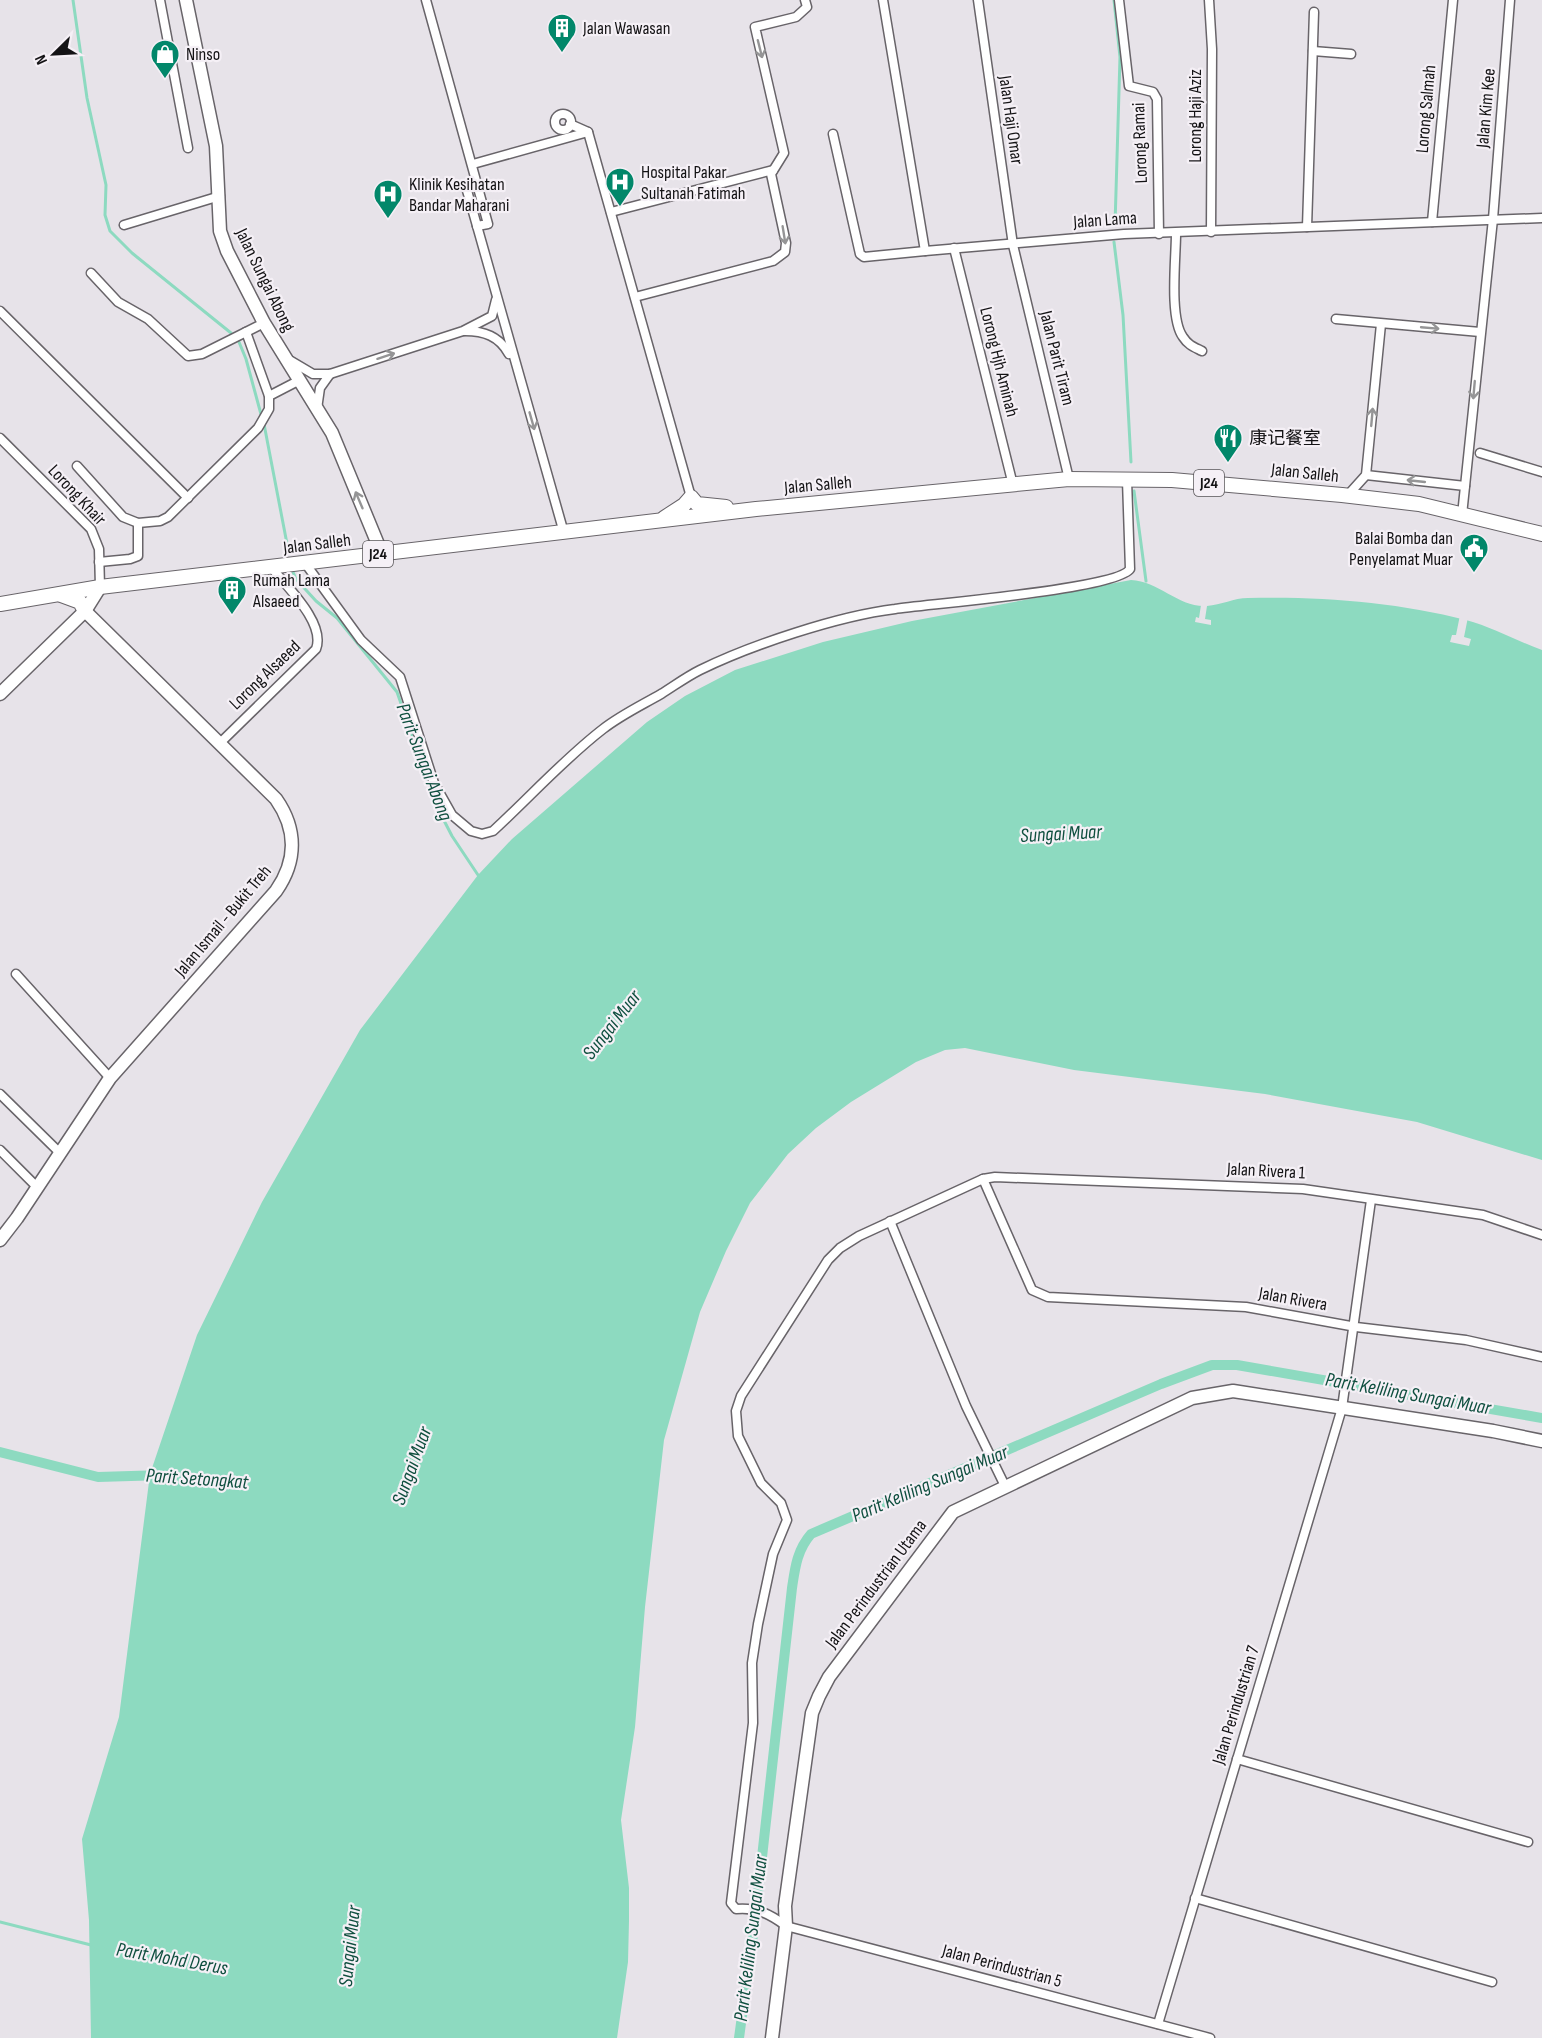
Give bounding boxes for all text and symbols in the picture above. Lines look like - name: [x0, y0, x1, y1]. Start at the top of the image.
- building icon: Jalan Wawasan: [546, 12, 578, 54]
- place label: Jalan Wawasan: [582, 18, 670, 39]
- north arrow: [24, 24, 84, 84]
- shop icon: Ninso: [149, 38, 181, 80]
- one-way arrow: [754, 39, 766, 58]
- place label: Ninso: [186, 44, 220, 65]
- text: N: [31, 52, 52, 67]
- street label: Lorong Salmah: [1412, 64, 1440, 154]
- street label: Jalan Kim Kee: [1472, 67, 1500, 150]
- street label: Lorong Haji Aziz: [1185, 69, 1206, 163]
- street label: Jalan Haji Omar: [994, 73, 1028, 166]
- street label: Lorong Ramai: [1128, 102, 1152, 184]
- place label: Hospital Pakar Sultanah Fatimah: [641, 162, 746, 204]
- hospital icon: Hospital Pakar Sultanah Fatimah: [604, 166, 636, 208]
- place label: Klinik Kesihatan Bandar Maharani: [409, 174, 509, 216]
- hospital icon: Klinik Kesihatan Bandar Maharani: [372, 178, 404, 220]
- street label: Jalan Lama: [1072, 207, 1137, 233]
- street label: Jalan Sungai Abong: [231, 224, 299, 335]
- one-way arrow: [779, 224, 790, 244]
- street label: Lorong Hjh Aminah: [975, 305, 1023, 419]
- street label: Jalan Parit Tiram: [1035, 308, 1079, 407]
- one-way arrow: [1420, 323, 1440, 334]
- one-way arrow: [376, 350, 395, 361]
- one-way arrow: [1468, 380, 1479, 400]
- one-way arrow: [1367, 408, 1378, 428]
- one-way arrow: [526, 411, 538, 430]
- restaurant icon: 康记餐室: [1212, 422, 1244, 464]
- place label: 康记餐室: [1249, 428, 1321, 449]
- street label: Jalan Salleh: [1269, 459, 1340, 487]
- street label: Lorong Khair: [44, 460, 110, 530]
- road number: J24: [1194, 470, 1224, 496]
- street label: Jalan Salleh: [782, 472, 853, 498]
- one-way arrow: [1406, 475, 1426, 486]
- one-way arrow: [353, 492, 364, 510]
- place label: Balai Bomba dan Penyelamat Muar: [1349, 528, 1453, 570]
- street label: Jalan Salleh: [281, 529, 352, 559]
- public building icon: Balai Bomba dan Penyelamat Muar: [1458, 532, 1490, 574]
- road number: J24: [363, 541, 393, 567]
- place label: Rumah Lama Alsaeed: [252, 570, 330, 612]
- building icon: Rumah Lama Alsaeed: [216, 574, 248, 616]
- street label: Lorong Alsaeed: [225, 636, 305, 714]
- water label: Parit Sungai Abong: [391, 700, 457, 824]
- water label: Sungai Muar: [1020, 820, 1104, 848]
- street label: Jalan Ismail - Bukit Treh: [170, 861, 276, 982]
- water label: Sungai Muar: [577, 984, 647, 1064]
- street label: Jalan Rivera 1: [1225, 1158, 1306, 1184]
- street label: Jalan Rivera: [1256, 1282, 1329, 1315]
- water label: Parit Keliling Sungai Muar: [1323, 1368, 1494, 1421]
- water label: Sungai Muar: [387, 1422, 438, 1508]
- water label: Parit Keliling Sungai Muar: [848, 1440, 1013, 1528]
- water label: Parit Setongkat: [145, 1463, 250, 1495]
- street label: Jalan Perindustrian Utama: [820, 1516, 931, 1653]
- street label: Jalan Perindustrian 7: [1208, 1642, 1264, 1768]
- water label: Parit Keliling Sungai Muar: [729, 1852, 773, 2023]
- water label: Sungai Muar: [334, 1903, 366, 1988]
- water label: Parit Mohd Derus: [115, 1937, 229, 1981]
- street label: Jalan Perindustrian 5: [939, 1940, 1064, 1992]

